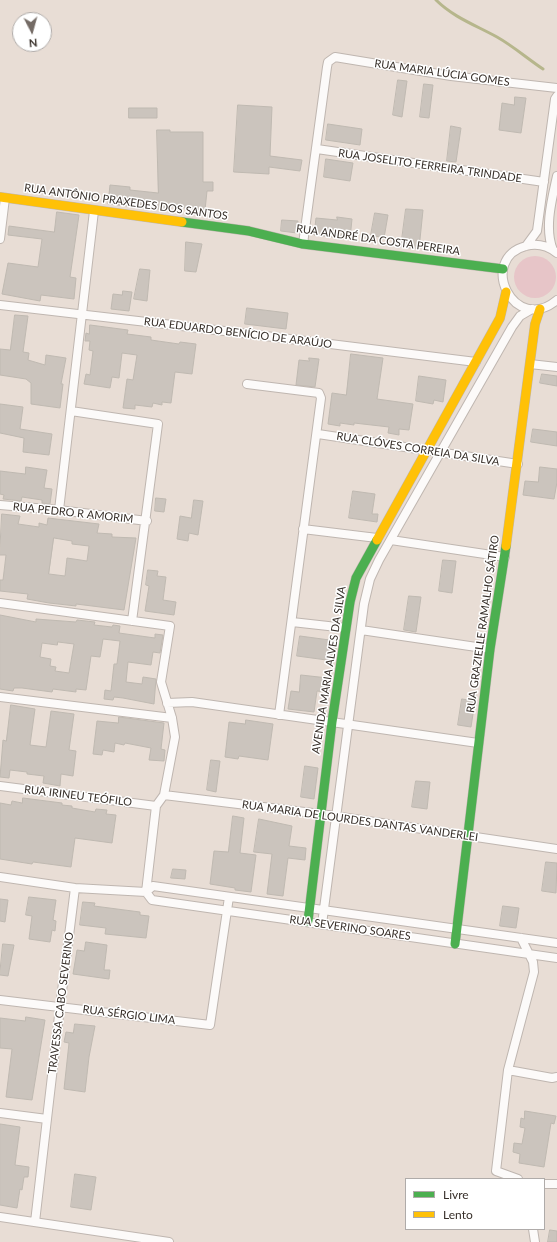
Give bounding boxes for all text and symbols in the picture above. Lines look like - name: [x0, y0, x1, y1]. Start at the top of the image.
- north arrow: [12, 12, 52, 52]
- text: N: [28, 37, 38, 50]
- street label: RUA MARIA LÚCIA GOMES: [374, 57, 510, 89]
- street label: RUA JOSELITO FERREIRA TRINDADE: [337, 147, 523, 185]
- street label: RUA ANTÔNIO PRAXEDES DOS SANTOS: [23, 181, 229, 223]
- street label: RUA ANDRÉ DA COSTA PEREIRA: [295, 222, 461, 258]
- street label: RUA EDUARDO BENÍCIO DE ARAÚJO: [143, 315, 333, 351]
- street label: RUA CLÓVES CORREIA DA SILVA: [336, 430, 500, 468]
- street label: RUA PEDRO R AMORIM: [12, 500, 134, 526]
- street label: RUA GRAZIELLE RAMALHO SÁTIRO: [464, 534, 502, 714]
- street label: AVENIDA MARIA ALVES DA SILVA: [309, 585, 349, 755]
- street label: RUA IRINEU TEÓFILO: [23, 783, 133, 809]
- street label: RUA MARIA DE LOURDES DANTAS VANDERLEI: [241, 798, 479, 844]
- street label: RUA SEVERINO SOARES: [289, 913, 411, 943]
- street label: TRAVESSA CABO SEVERINO: [46, 931, 76, 1075]
- street label: RUA SÉRGIO LIMA: [82, 1003, 176, 1027]
- legend: [405, 1178, 545, 1230]
- text: Livre: [443, 1187, 469, 1202]
- text: Lento: [443, 1207, 473, 1222]

